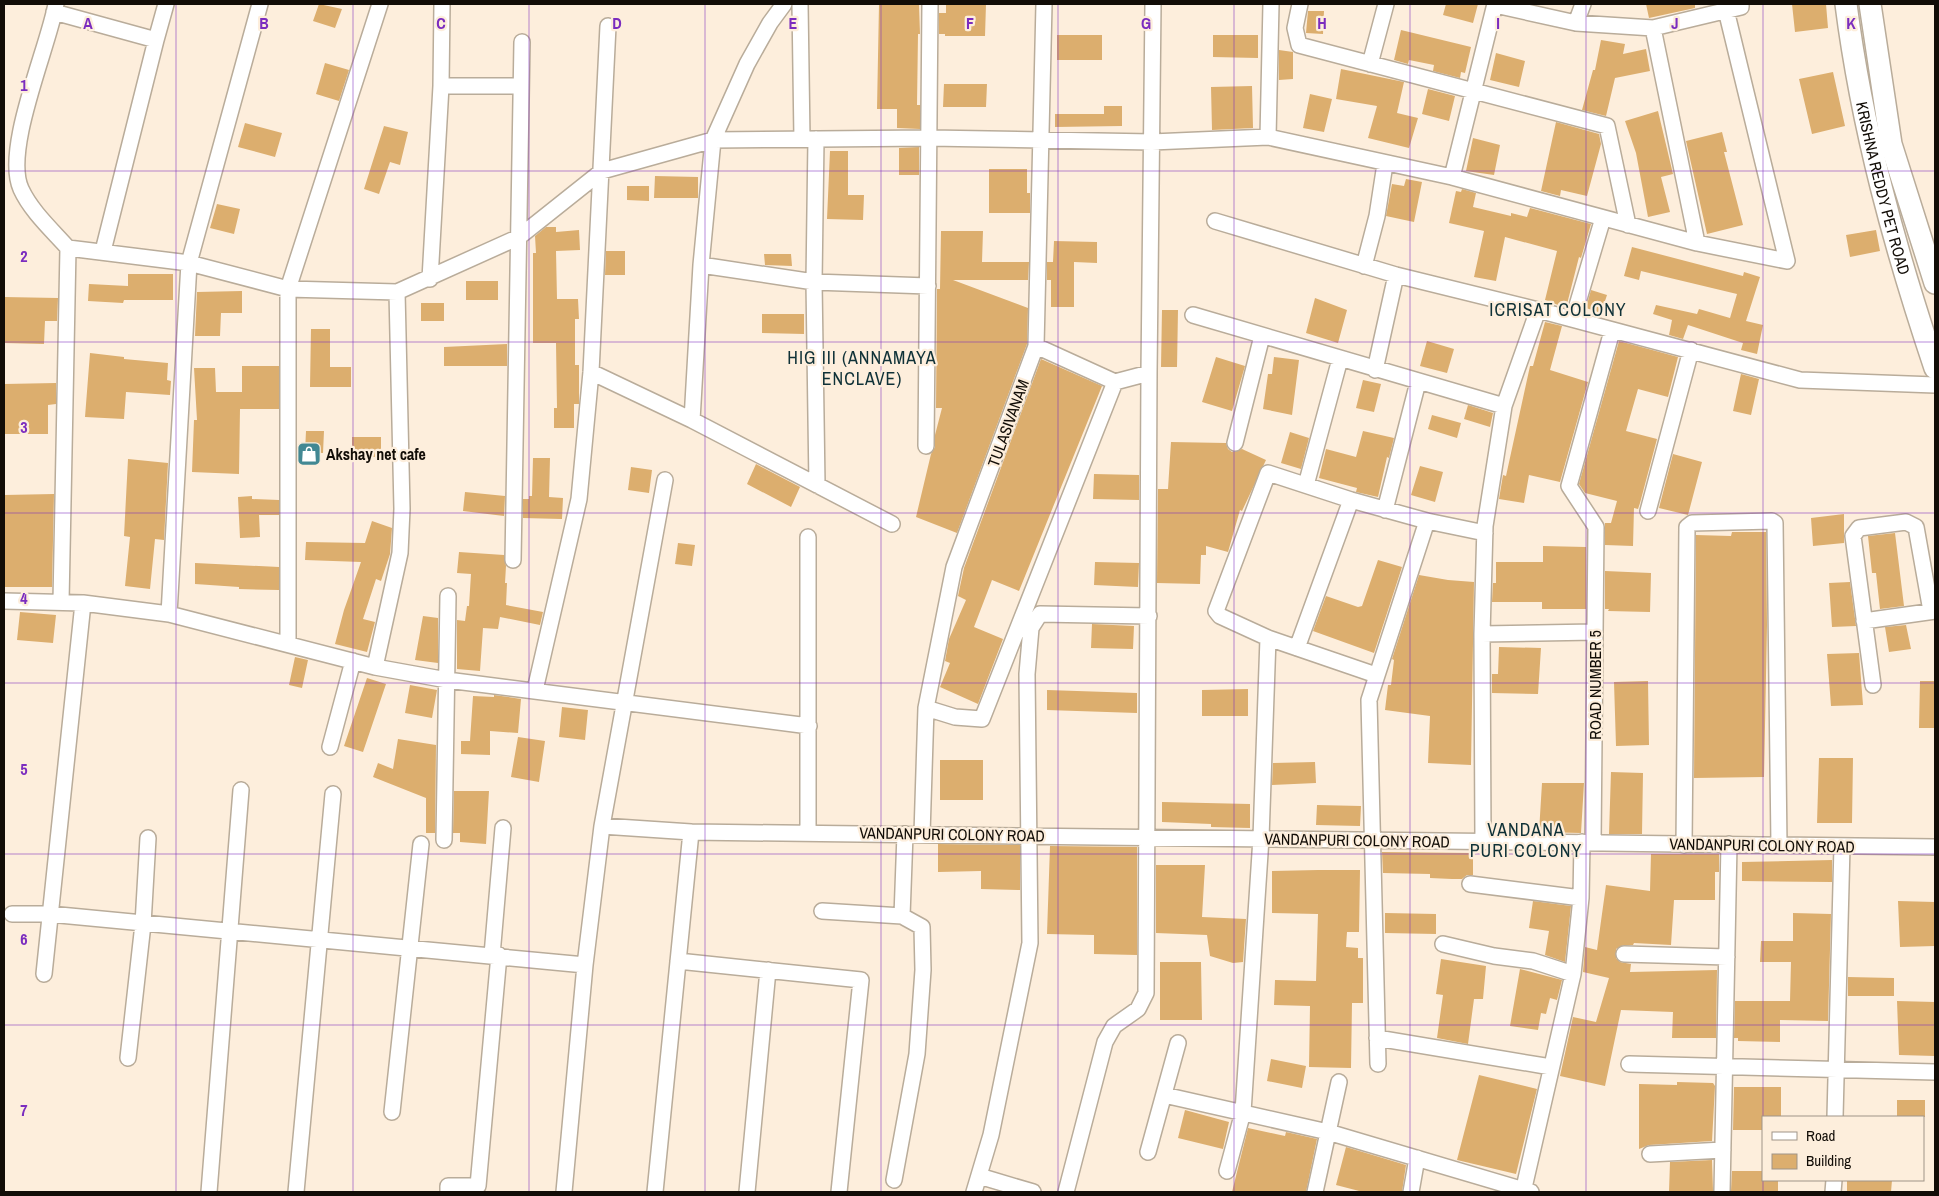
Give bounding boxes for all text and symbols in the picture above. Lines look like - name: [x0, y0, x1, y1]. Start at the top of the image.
- text: A: [83, 12, 93, 34]
- text: B: [259, 12, 269, 34]
- text: C: [436, 12, 446, 34]
- text: D: [612, 12, 622, 34]
- text: E: [789, 12, 798, 34]
- text: F: [966, 12, 974, 34]
- text: G: [1141, 12, 1151, 34]
- text: H: [1317, 12, 1327, 34]
- text: I: [1496, 12, 1500, 34]
- text: J: [1671, 12, 1679, 34]
- text: K: [1846, 12, 1856, 34]
- text: 1: [20, 74, 28, 96]
- street label: KRISHNA REDDY PET ROAD: [1851, 100, 1916, 277]
- text: 2: [20, 245, 28, 267]
- district label: ICRISAT COLONY: [1489, 297, 1627, 322]
- district label: HIG III (ANNAMAYA ENCLAVE): [787, 345, 937, 391]
- street label: TULASIVANAM: [982, 376, 1034, 470]
- text: 3: [20, 416, 28, 438]
- shop icon: Akshay net cafe: [296, 441, 322, 467]
- place label: Akshay net cafe: [326, 443, 426, 465]
- text: 4: [20, 587, 28, 609]
- street label: ROAD NUMBER 5: [1584, 630, 1606, 740]
- text: 5: [20, 758, 28, 780]
- district label: VANDANA PURI COLONY: [1470, 817, 1582, 863]
- street label: VANDANPURI COLONY ROAD: [859, 821, 1045, 847]
- street label: VANDANPURI COLONY ROAD: [1264, 827, 1450, 853]
- street label: VANDANPURI COLONY ROAD: [1669, 832, 1855, 858]
- text: 6: [20, 928, 28, 950]
- text: 7: [20, 1099, 28, 1121]
- legend: [1762, 1116, 1924, 1181]
- text: Road: [1806, 1125, 1835, 1146]
- text: Building: [1806, 1150, 1851, 1171]

